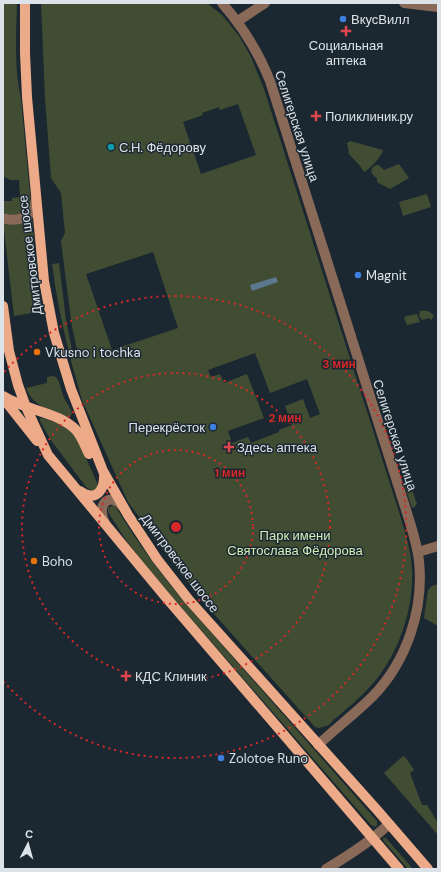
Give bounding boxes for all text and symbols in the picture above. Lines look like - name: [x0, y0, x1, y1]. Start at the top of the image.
- place label: ВкусВилл: [351, 11, 409, 28]
- marker: ВкусВилл: [338, 14, 348, 24]
- marker: Социальная аптека: [341, 26, 351, 36]
- place label: Социальная аптека: [309, 37, 383, 69]
- street label: Селигерская улица: [271, 68, 323, 184]
- place label: Поликлиник.ру: [325, 108, 414, 125]
- marker: Поликлиник.ру: [310, 110, 322, 122]
- place label: С.Н. Фёдорову: [119, 139, 206, 156]
- marker: С.Н. Фёдорову: [106, 142, 116, 152]
- street label: Дмитровское шоссе: [14, 194, 46, 316]
- place label: Magnit: [366, 267, 407, 284]
- marker: Magnit: [353, 270, 363, 280]
- place label: Vkusno i tochka: [45, 344, 141, 361]
- marker: Vkusno i tochka: [32, 347, 42, 357]
- text: 3 мин: [322, 356, 356, 372]
- street label: Селигерская улица: [369, 377, 421, 493]
- text: 2 мин: [268, 410, 302, 426]
- place label: Перекрёсток: [129, 419, 205, 436]
- marker: Перекрёсток: [208, 422, 218, 432]
- place label: Здесь аптека: [237, 439, 318, 456]
- marker: Здесь аптека: [224, 442, 234, 452]
- text: 1 мин: [215, 465, 245, 481]
- street label: Дмитровское шоссе: [137, 510, 223, 616]
- centre of rings: [169, 520, 183, 534]
- park label: Парк имени Святослава Фёдорова: [227, 527, 363, 559]
- place label: Boho: [42, 553, 73, 570]
- marker: Boho: [29, 556, 39, 566]
- place label: КДС Клиник: [135, 668, 207, 685]
- marker: КДС Клиник: [120, 670, 132, 682]
- place label: Zolotoe Runo: [229, 750, 308, 767]
- marker: Zolotoe Runo: [216, 753, 226, 763]
- north arrow: [8, 824, 48, 864]
- text: С: [24, 827, 34, 841]

